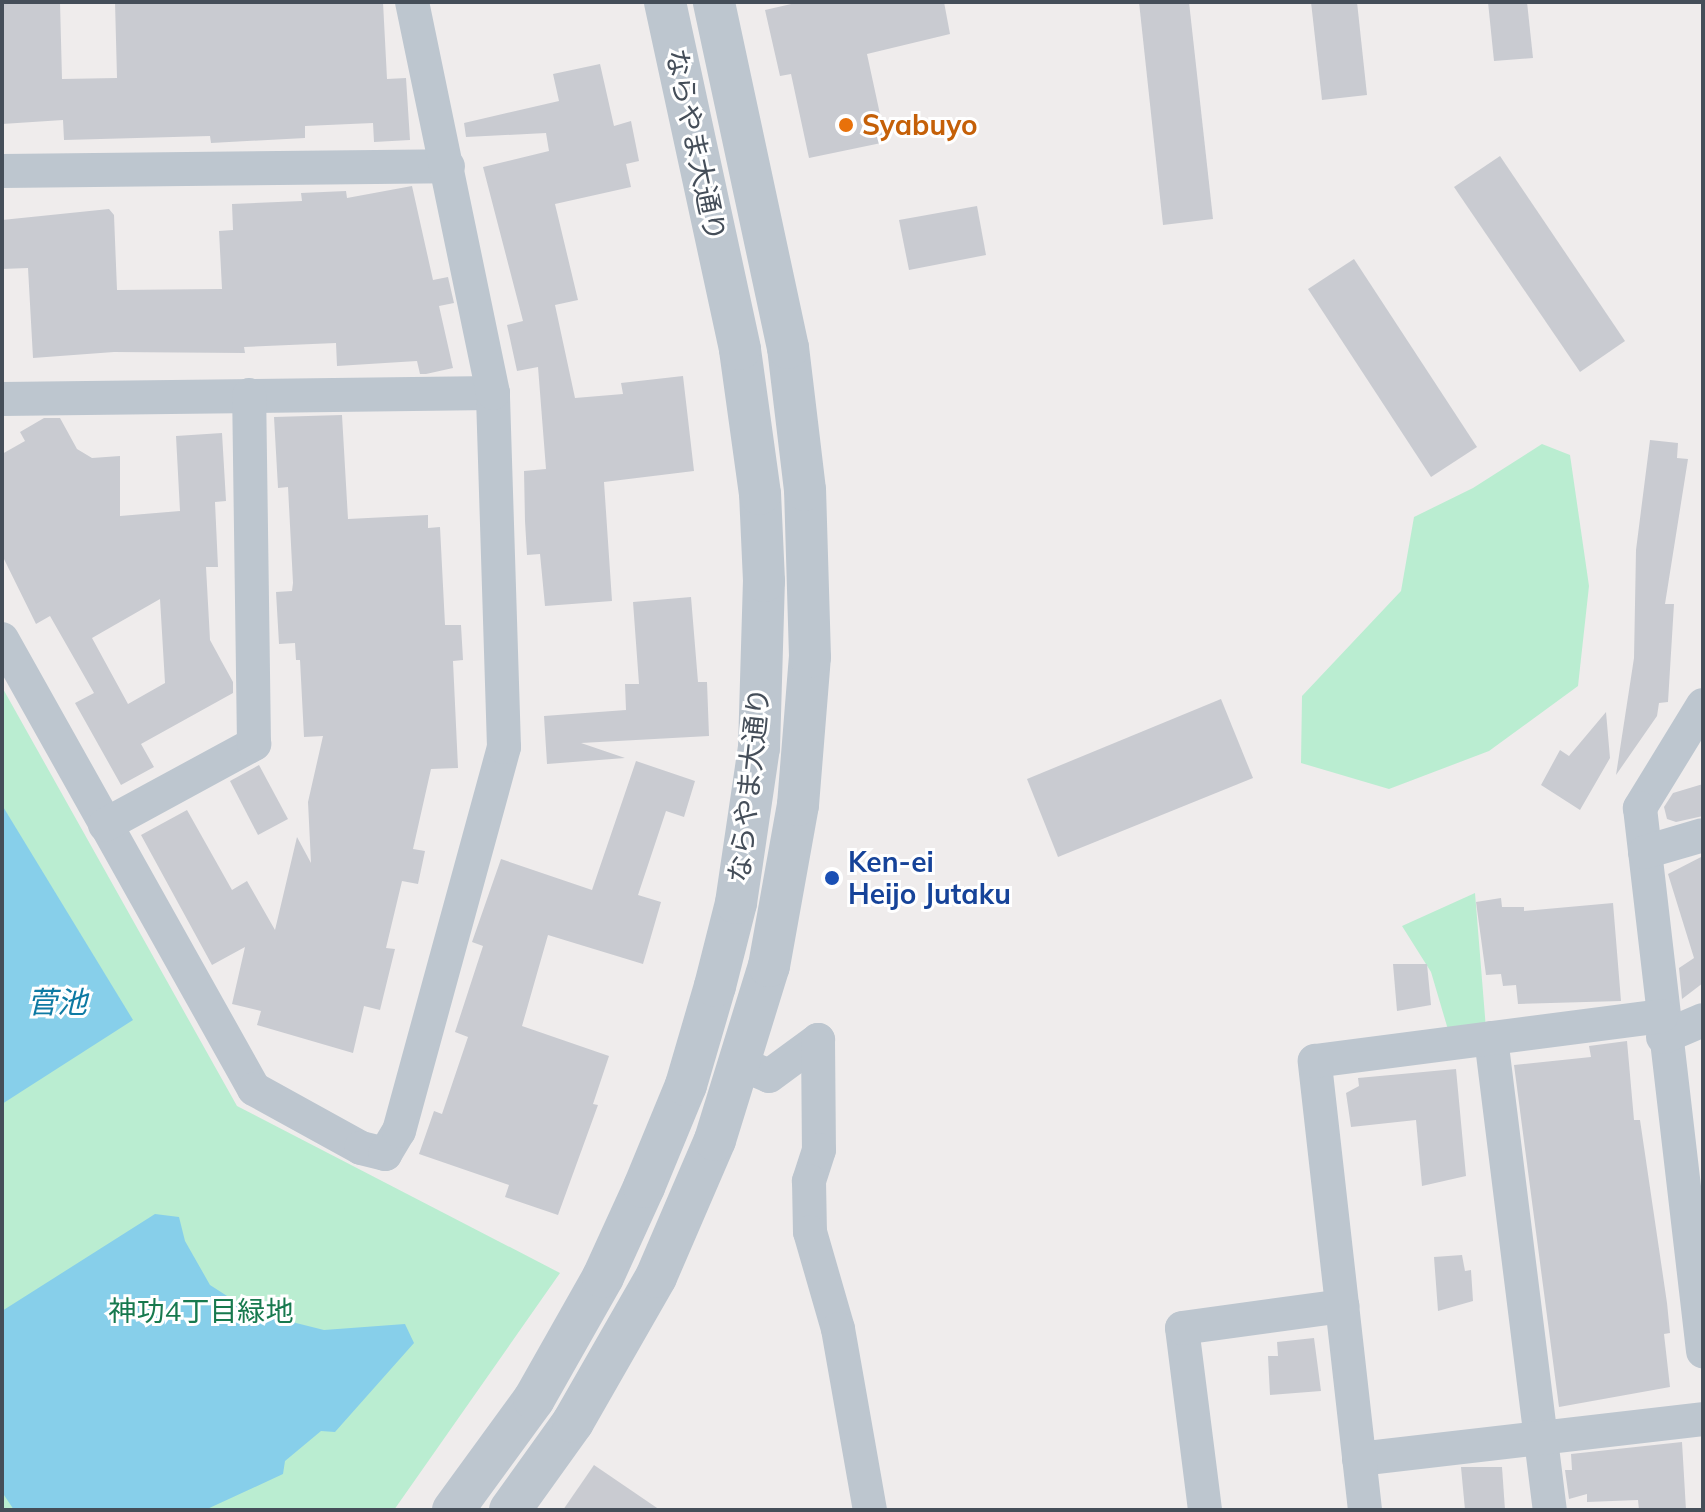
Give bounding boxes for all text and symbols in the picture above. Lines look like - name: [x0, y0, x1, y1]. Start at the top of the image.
- street label: ならやま大通り: [659, 46, 733, 244]
- place label: Syabuyo: [862, 108, 978, 142]
- marker: Syabuyo: [837, 116, 855, 134]
- street label: ならやま大通り: [722, 686, 776, 884]
- place label: Ken-ei Heijo Jutaku: [848, 845, 1011, 911]
- marker: Ken-ei Heijo Jutaku: [823, 869, 841, 887]
- water label: 菅池: [27, 984, 87, 1020]
- park label: 神功4丁目緑地: [109, 1294, 293, 1328]

